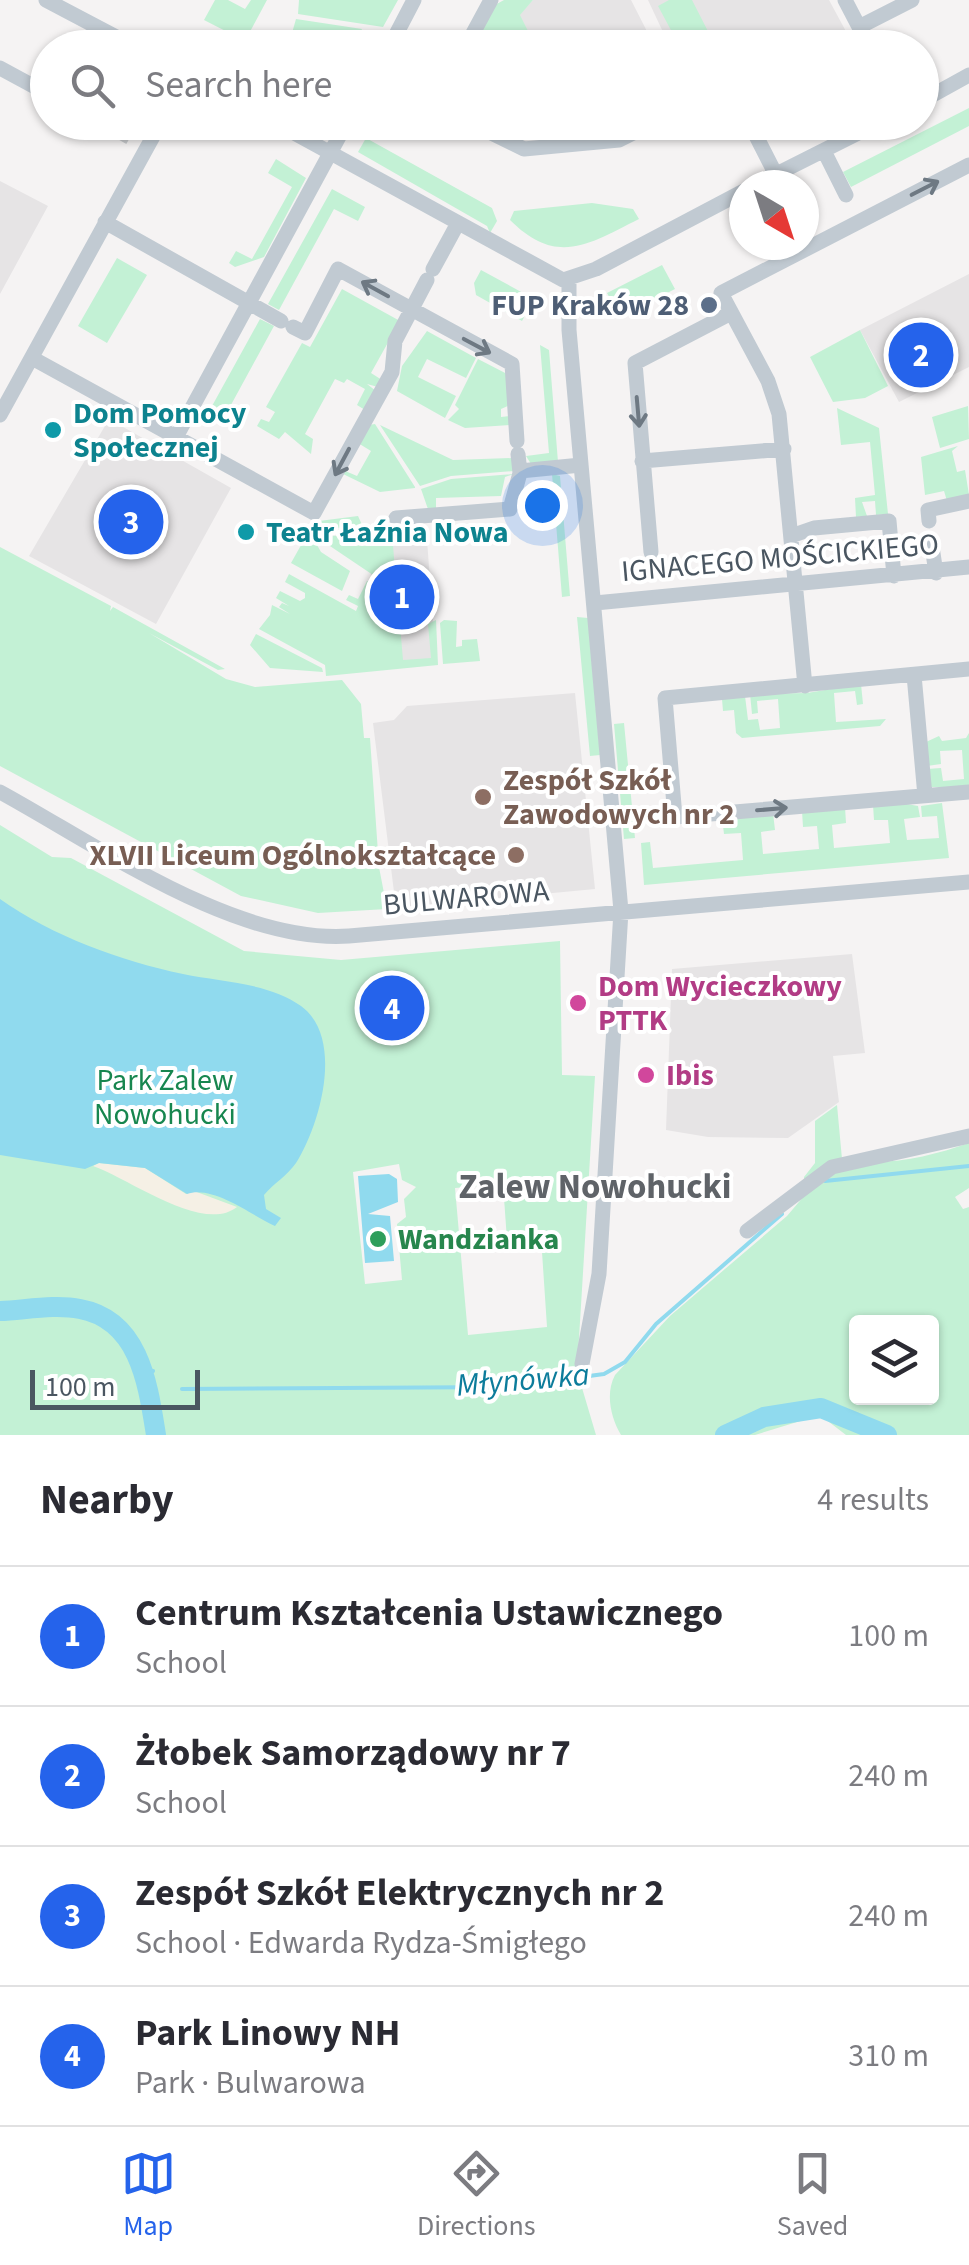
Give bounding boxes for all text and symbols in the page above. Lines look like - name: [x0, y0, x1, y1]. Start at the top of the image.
- search box: [30, 30, 939, 140]
- icon: search: [65, 58, 120, 113]
- text: Search here: [145, 58, 332, 112]
- north arrow: [729, 170, 819, 260]
- one-way arrow: [910, 178, 940, 197]
- one-way arrow: [361, 279, 391, 299]
- place label: FUP Kraków 28: [491, 284, 689, 327]
- marker: FUP Kraków 28: [698, 294, 720, 316]
- pin: 2: [888, 318, 954, 392]
- one-way arrow: [462, 336, 492, 356]
- place label: Dom Pomocy Społecznej: [73, 392, 247, 469]
- one-way arrow: [629, 396, 648, 428]
- marker: Dom Pomocy Społecznej: [42, 419, 64, 441]
- one-way arrow: [332, 447, 352, 477]
- your location: [517, 480, 568, 531]
- pin: 3: [98, 484, 164, 560]
- place label: Teatr Łaźnia Nowa: [266, 511, 509, 554]
- marker: Teatr Łaźnia Nowa: [235, 521, 257, 543]
- street label: IGNACEGO MOŚCICKIEGO: [619, 523, 941, 593]
- pin: 1: [370, 560, 434, 634]
- place label: Zespół Szkół Zawodowych nr 2: [503, 759, 735, 836]
- marker: Zespół Szkół Zawodowych nr 2: [472, 786, 494, 808]
- one-way arrow: [756, 799, 788, 818]
- place label: XLVII Liceum Ogólnokształcące: [89, 834, 496, 877]
- marker: XLVII Liceum Ogólnokształcące: [505, 844, 527, 866]
- street label: BULWAROWA: [381, 869, 551, 927]
- place label: Dom Wycieczkowy PTTK: [598, 965, 842, 1042]
- pin: 4: [360, 970, 424, 1046]
- marker: Dom Wycieczkowy PTTK: [567, 992, 589, 1014]
- place label: Ibis: [666, 1054, 714, 1097]
- park label: Park Zalew Nowohucki: [94, 1059, 236, 1136]
- marker: Ibis: [635, 1064, 657, 1086]
- district label: Zalew Nowohucki: [459, 1162, 731, 1212]
- place label: Wandzianka: [398, 1218, 559, 1261]
- marker: Wandzianka: [367, 1228, 389, 1250]
- map controls: [849, 1315, 939, 1405]
- button: layers: [849, 1315, 939, 1405]
- water label: Młynówka: [454, 1351, 592, 1409]
- scale bar: [30, 1365, 200, 1410]
- text: 100 m: [45, 1367, 116, 1407]
- text: Nearby: [40, 1470, 174, 1530]
- text: 4 results: [817, 1477, 929, 1523]
- text: Centrum Kształcenia Ustawicznego: [135, 1586, 723, 1640]
- text: 1: [64, 1613, 81, 1659]
- text: 100 m: [848, 1613, 929, 1659]
- text: School: [135, 1640, 227, 1686]
- text: Żłobek Samorządowy nr 7: [135, 1726, 571, 1780]
- text: 2: [64, 1753, 81, 1799]
- text: 240 m: [848, 1753, 929, 1799]
- text: School: [135, 1780, 227, 1826]
- text: Zespół Szkół Elektrycznych nr 2: [135, 1866, 664, 1920]
- text: 3: [64, 1893, 81, 1939]
- text: 240 m: [848, 1893, 929, 1939]
- text: School · Edwarda Rydza-Śmigłego: [135, 1920, 587, 1966]
- text: Park Linowy NH: [135, 2006, 400, 2060]
- text: 4: [64, 2033, 81, 2079]
- text: 310 m: [848, 2033, 929, 2079]
- text: Park · Bulwarowa: [135, 2060, 366, 2106]
- tab: Map: [121, 2146, 176, 2246]
- tab: Directions: [417, 2146, 536, 2246]
- tab: Saved: [777, 2146, 848, 2246]

